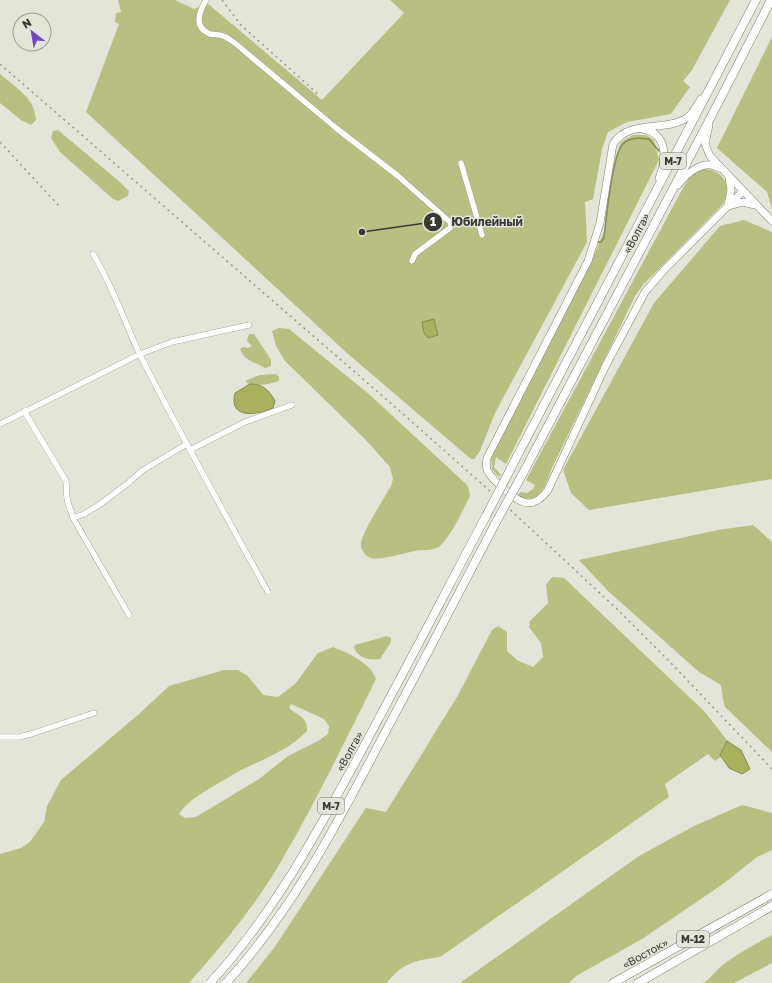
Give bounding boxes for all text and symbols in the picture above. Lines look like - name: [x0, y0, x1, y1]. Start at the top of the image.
- north arrow: [12, 12, 52, 52]
- text: N: [20, 15, 34, 31]
- road number: М-7: [660, 153, 686, 169]
- callout: Юбилейный: [423, 210, 531, 234]
- street label: «Волга»: [620, 211, 652, 255]
- text: 1: [430, 214, 436, 229]
- text: Юбилейный: [451, 214, 523, 229]
- street label: «Волга»: [333, 729, 365, 773]
- road number: М-7: [318, 798, 344, 814]
- road number: М-12: [677, 931, 709, 947]
- street label: «Восток»: [620, 935, 670, 971]

